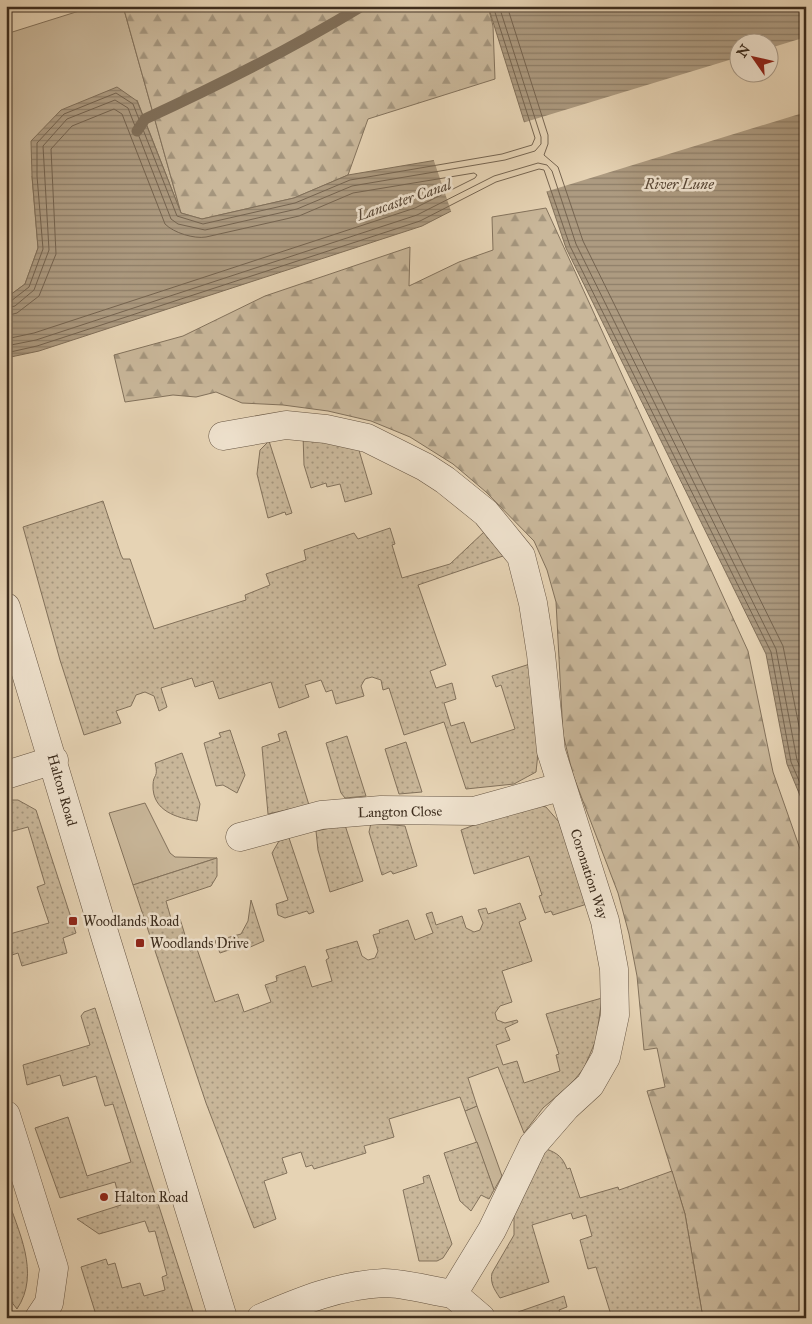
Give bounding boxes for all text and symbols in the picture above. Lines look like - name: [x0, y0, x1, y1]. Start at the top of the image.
- north arrow: [730, 32, 780, 82]
- text: N: [733, 41, 754, 61]
- water label: Lancaster Canal: [353, 175, 456, 225]
- water label: River Lune: [643, 175, 714, 193]
- street label: Halton Road: [44, 752, 80, 828]
- street label: Langton Close: [358, 803, 443, 821]
- street label: Coronation Way: [566, 827, 612, 922]
- place label: Woodlands Road: [83, 913, 179, 930]
- marker: Woodlands Road: [67, 915, 79, 927]
- place label: Woodlands Drive: [150, 935, 249, 952]
- marker: Woodlands Drive: [134, 937, 146, 949]
- place label: Halton Road: [114, 1189, 188, 1206]
- marker: Halton Road: [98, 1191, 110, 1203]

